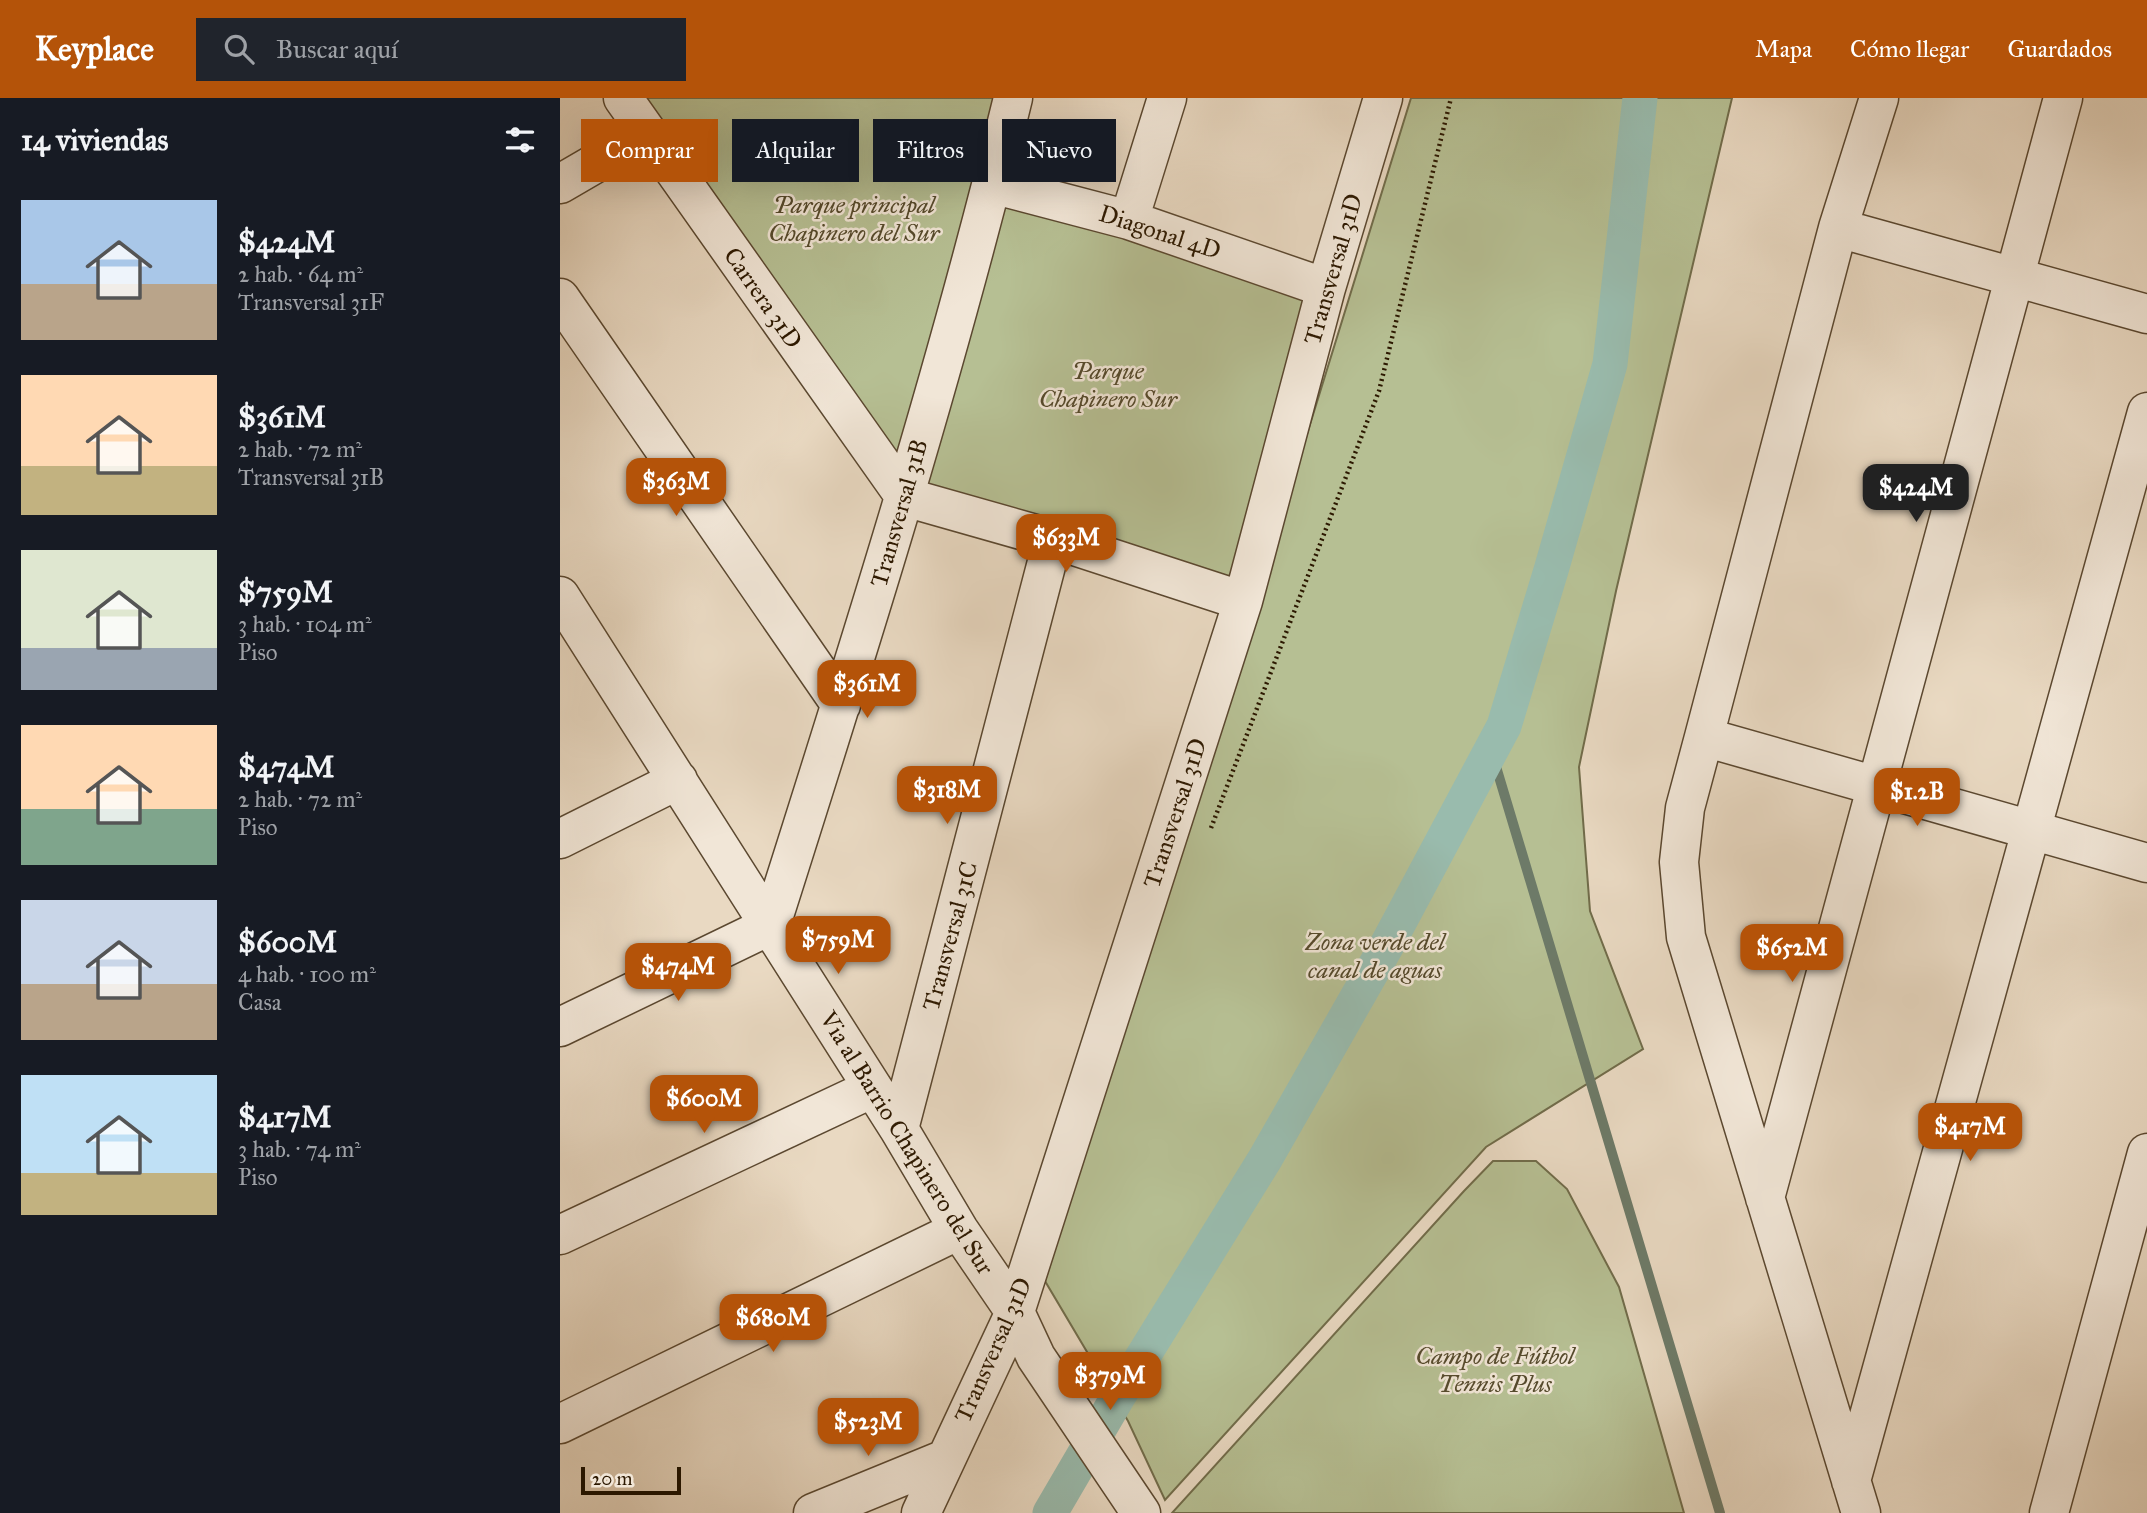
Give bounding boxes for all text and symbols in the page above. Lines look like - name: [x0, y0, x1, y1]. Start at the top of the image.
- search box: [196, 18, 686, 81]
- text: Keyplace: [35, 29, 154, 69]
- icon: search: [220, 30, 258, 68]
- text: Buscar aquí: [276, 33, 398, 65]
- text: Mapa: [1755, 34, 1812, 64]
- text: Cómo llegar: [1850, 34, 1969, 64]
- text: Guardados: [2007, 34, 2112, 64]
- chip: Comprar: [581, 119, 718, 182]
- chip: Alquilar: [732, 119, 859, 182]
- chip: Filtros: [873, 119, 988, 182]
- chip: Nuevo: [1002, 119, 1116, 182]
- icon: filters: [501, 121, 539, 159]
- text: 14 viviendas: [21, 122, 169, 158]
- park label: Parque principal Chapinero del Sur: [768, 190, 942, 248]
- street label: Transversal 31D: [1297, 190, 1369, 348]
- street label: Diagonal 4D: [1095, 198, 1225, 266]
- text: $424M: [238, 224, 335, 260]
- icon: home: [77, 228, 161, 312]
- street label: Carrera 31D: [717, 242, 809, 354]
- text: 2 hab. · 64 m²: [238, 260, 363, 288]
- text: Transversal 31F: [238, 288, 384, 316]
- park label: Parque Chapinero Sur: [1039, 356, 1179, 414]
- text: $361M: [238, 399, 326, 435]
- icon: home: [77, 403, 161, 487]
- text: 2 hab. · 72 m²: [238, 435, 362, 463]
- street label: Transversal 31B: [864, 436, 934, 590]
- pin: $363M: [627, 458, 725, 518]
- text: Transversal 31B: [238, 463, 384, 491]
- pin: $424M: [1867, 464, 1965, 524]
- text: $363M: [642, 467, 710, 495]
- text: $424M: [1879, 473, 1953, 501]
- pin: $633M: [1017, 514, 1115, 574]
- text: $633M: [1032, 523, 1100, 551]
- text: $759M: [238, 574, 333, 610]
- icon: home: [77, 578, 161, 662]
- text: 3 hab. · 104 m²: [238, 610, 372, 638]
- text: Piso: [238, 638, 278, 666]
- pin: $361M: [818, 660, 916, 720]
- text: $361M: [833, 669, 901, 697]
- street label: Transversal 31D: [1137, 734, 1213, 892]
- text: $474M: [238, 749, 334, 785]
- icon: home: [77, 753, 161, 837]
- pin: $318M: [898, 766, 996, 826]
- pin: $1.2B: [1868, 768, 1966, 828]
- text: $318M: [913, 775, 981, 803]
- text: $1.2B: [1890, 777, 1944, 805]
- text: 2 hab. · 72 m²: [238, 785, 362, 813]
- text: Piso: [238, 813, 278, 841]
- street label: Transversal 31C: [916, 858, 984, 1014]
- pin: $759M: [789, 916, 887, 976]
- text: $600M: [238, 924, 337, 960]
- pin: $652M: [1743, 924, 1841, 984]
- text: $759M: [802, 925, 874, 953]
- park label: Zona verde del canal de aguas: [1304, 927, 1448, 985]
- icon: home: [77, 928, 161, 1012]
- text: $652M: [1756, 933, 1828, 961]
- pin: $474M: [629, 944, 727, 1003]
- text: $474M: [641, 952, 715, 980]
- text: 4 hab. · 100 m²: [238, 960, 376, 988]
- text: Casa: [238, 988, 282, 1016]
- street label: Via al Barrio Chapinero del Sur: [813, 1005, 1001, 1280]
- pin: $600M: [655, 1076, 753, 1135]
- text: $600M: [666, 1084, 742, 1112]
- text: $417M: [238, 1099, 332, 1135]
- icon: home: [77, 1103, 161, 1187]
- pin: $417M: [1921, 1104, 2019, 1163]
- text: $417M: [1934, 1112, 2006, 1140]
- text: 3 hab. · 74 m²: [238, 1135, 361, 1163]
- text: Piso: [238, 1163, 278, 1191]
- street label: Transversal 31D: [948, 1273, 1038, 1427]
- pin: $680M: [724, 1294, 822, 1354]
- text: $680M: [736, 1303, 810, 1331]
- park label: Campo de Fútbol Tennis Plus: [1415, 1341, 1577, 1399]
- pin: $379M: [1061, 1352, 1159, 1412]
- text: $379M: [1074, 1361, 1146, 1389]
- pin: $523M: [819, 1398, 917, 1458]
- text: $523M: [834, 1407, 902, 1435]
- scale bar: [581, 1464, 681, 1496]
- text: 20 m: [592, 1467, 633, 1490]

